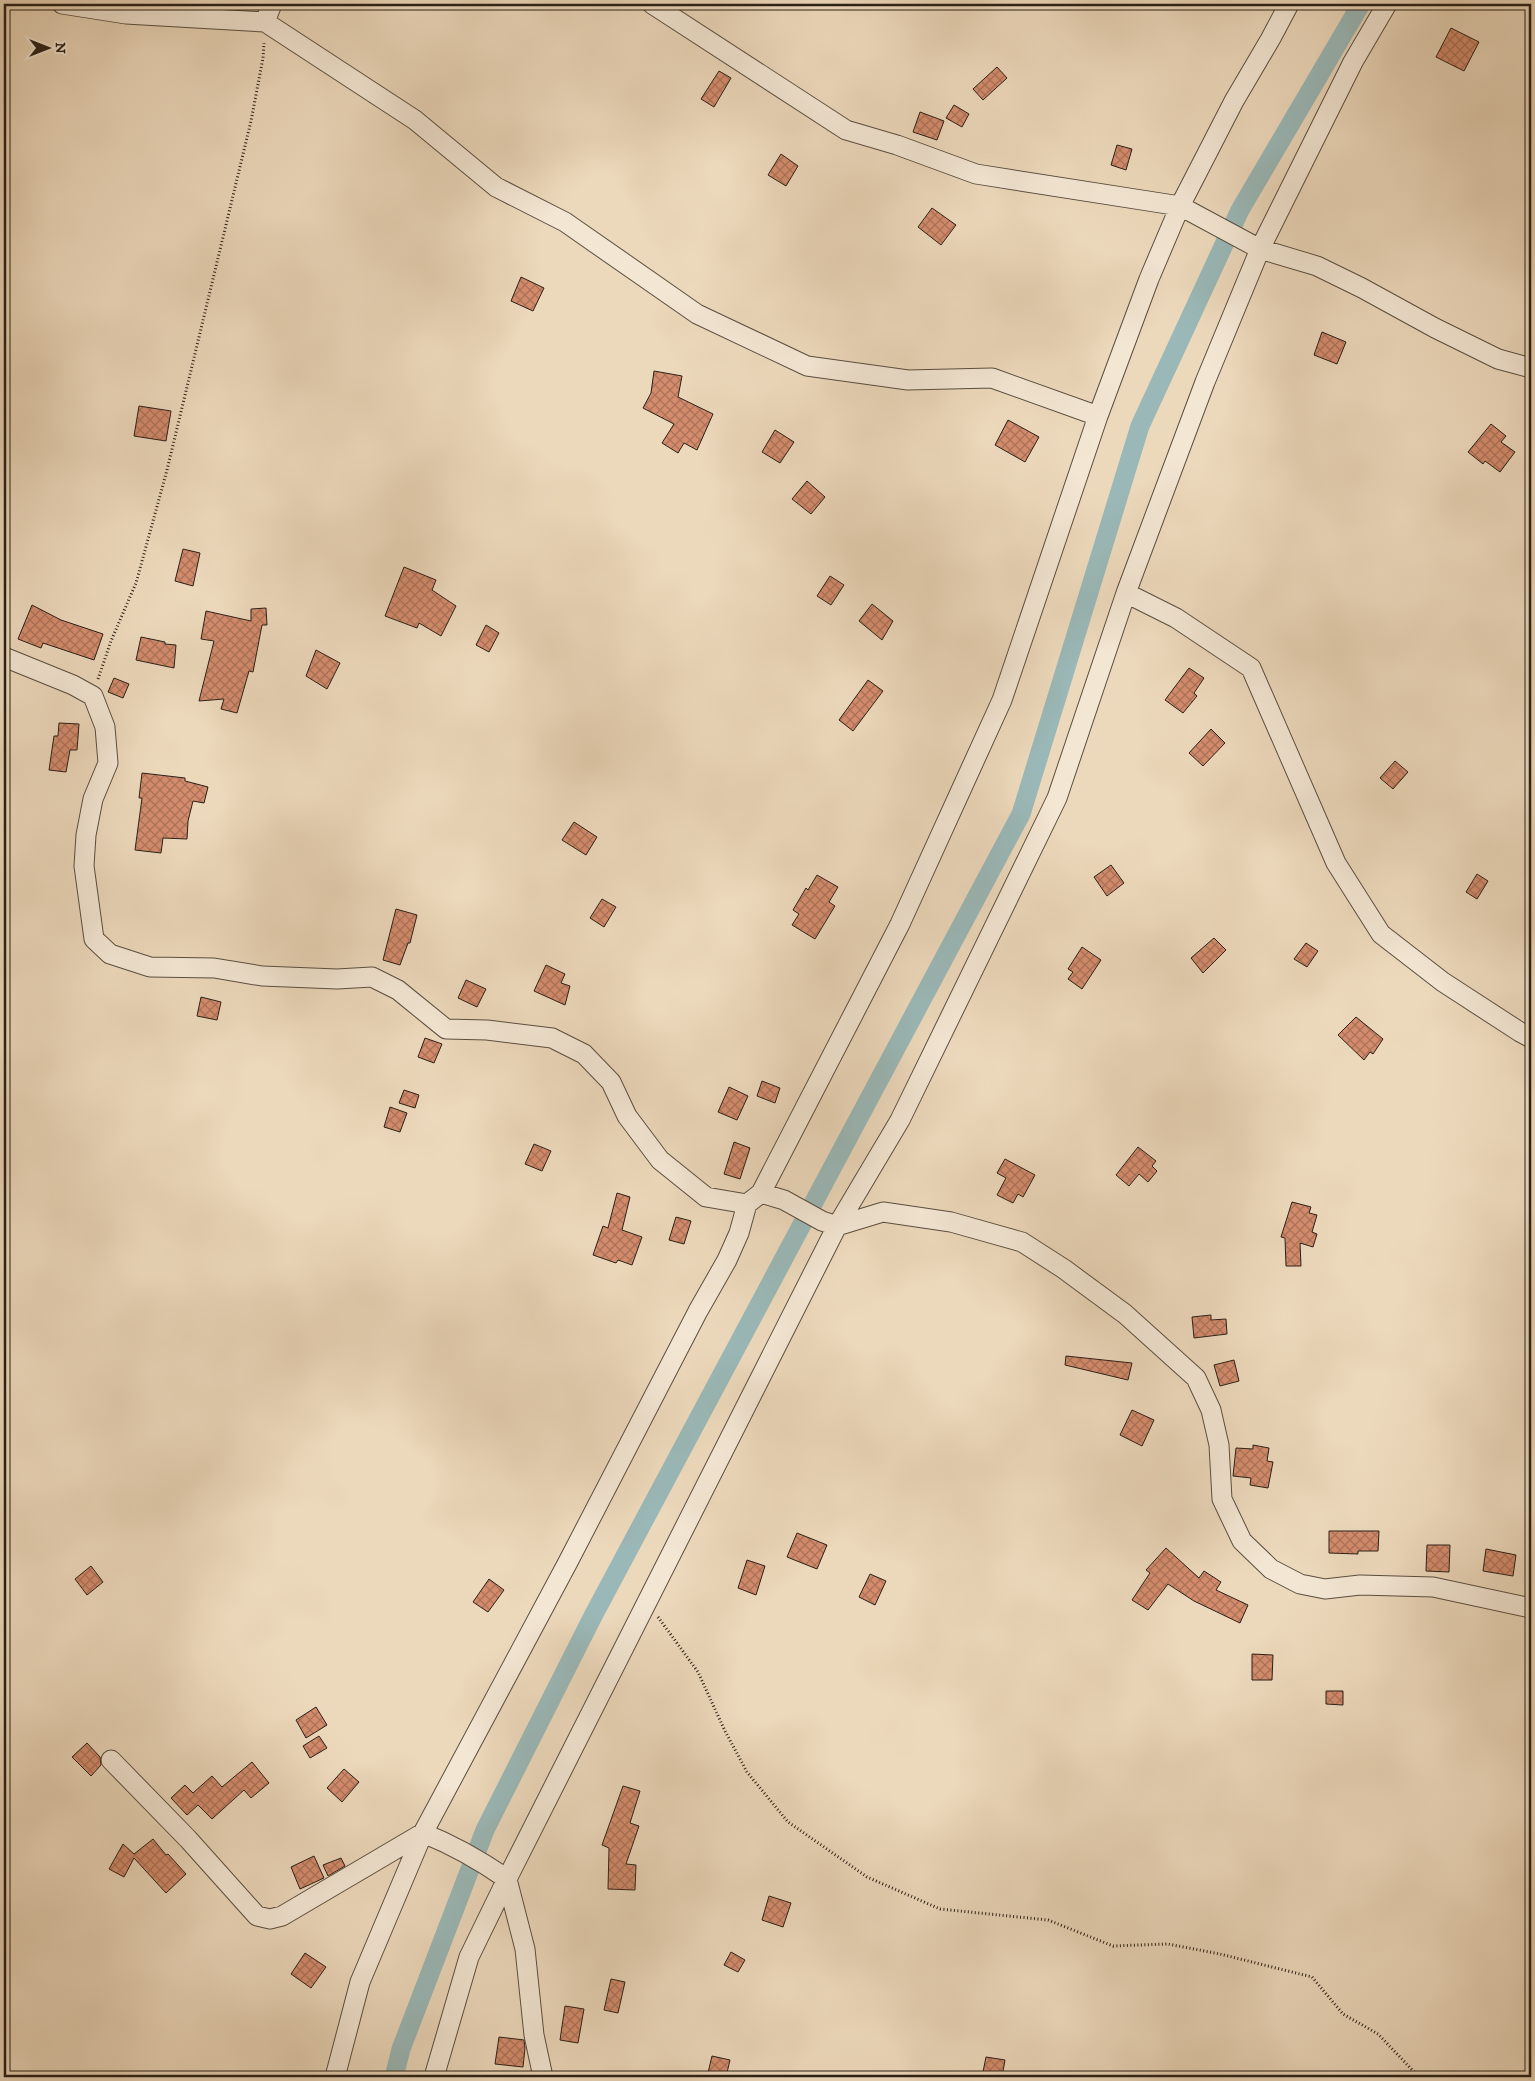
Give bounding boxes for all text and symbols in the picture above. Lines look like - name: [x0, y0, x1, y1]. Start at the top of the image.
- north arrow: [22, 22, 72, 72]
- text: N: [51, 42, 69, 54]

